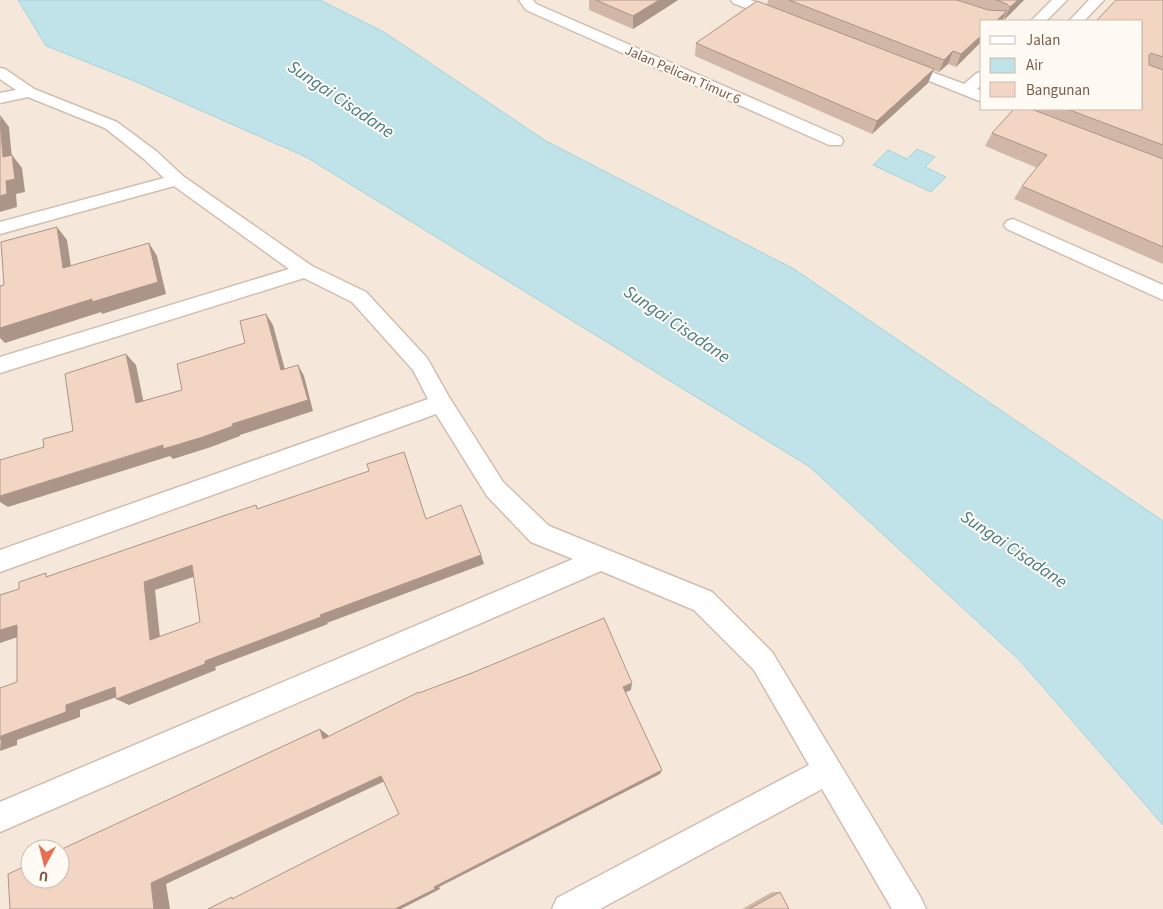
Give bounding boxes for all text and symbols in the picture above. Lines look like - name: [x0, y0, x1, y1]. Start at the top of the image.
- legend: [980, 20, 1143, 110]
- text: Jalan: [1026, 30, 1060, 51]
- street label: Jalan Pelican Timur 6: [621, 40, 744, 109]
- water label: Sungai Cisadane: [283, 55, 399, 144]
- text: Air: [1026, 55, 1044, 76]
- text: Bangunan: [1026, 80, 1090, 101]
- water label: Sungai Cisadane: [619, 280, 735, 369]
- water label: Sungai Cisadane: [956, 505, 1072, 594]
- north arrow: [20, 839, 70, 889]
- text: U: [38, 865, 49, 886]

